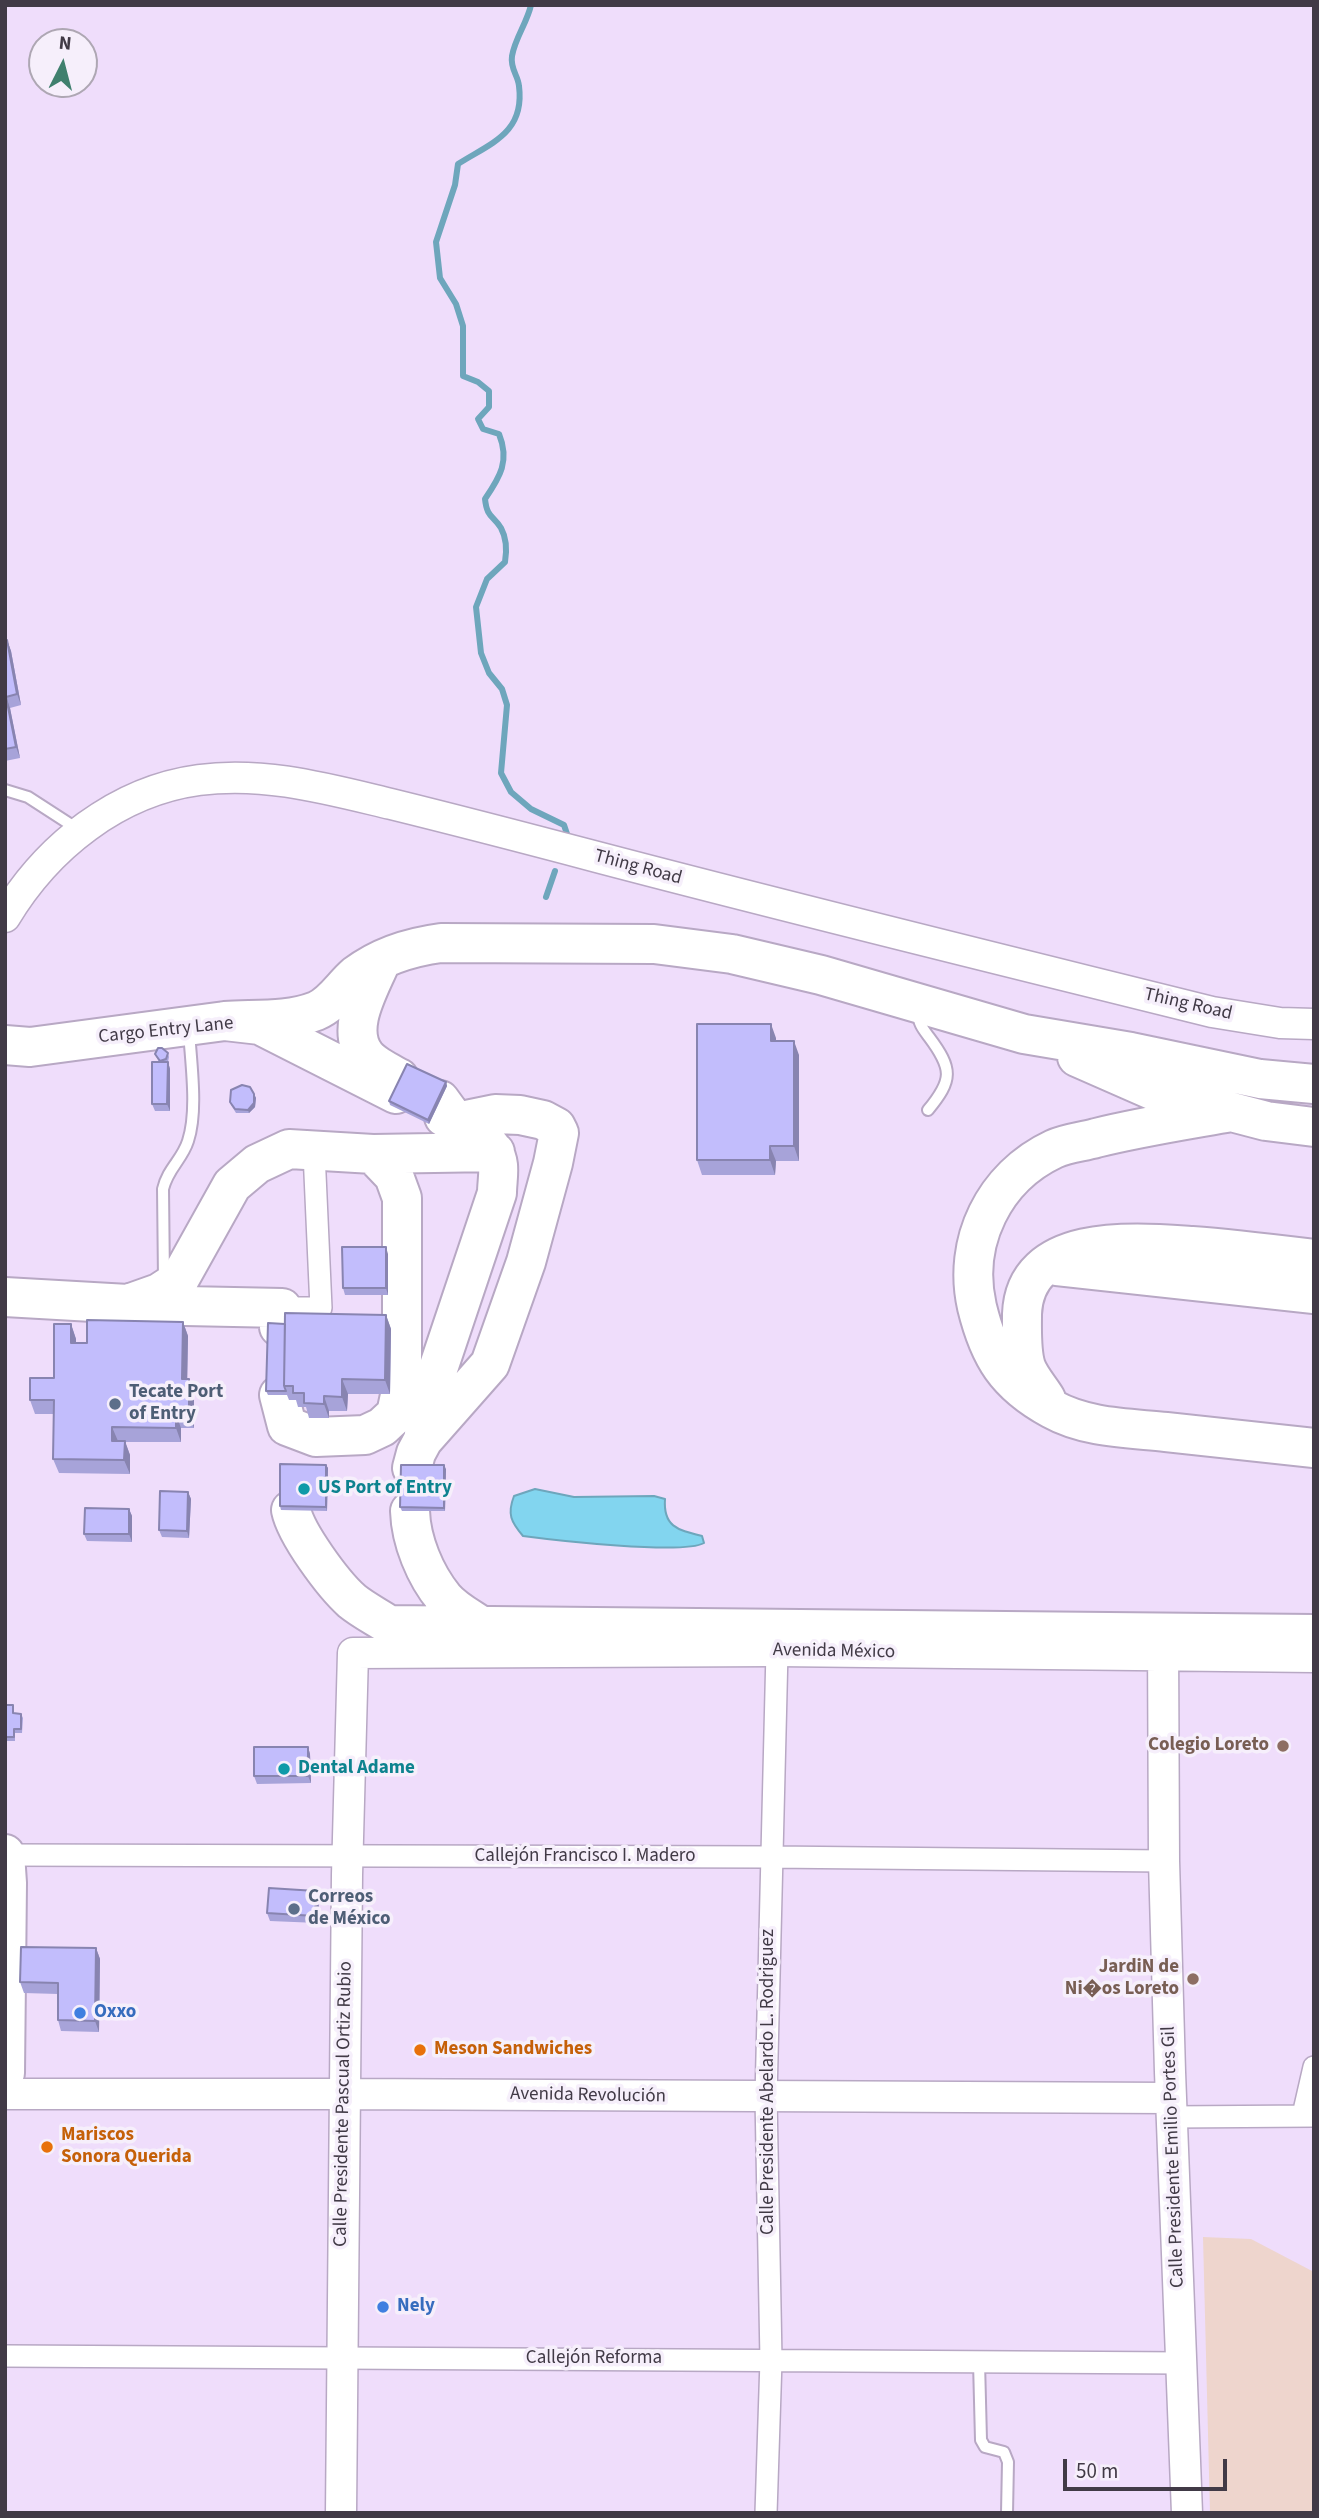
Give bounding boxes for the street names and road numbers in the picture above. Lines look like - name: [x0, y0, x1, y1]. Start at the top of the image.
- street label: Thing Road: [592, 845, 684, 891]
- street label: Thing Road: [1142, 984, 1234, 1026]
- street label: Cargo Entry Lane: [97, 1013, 235, 1049]
- street label: Avenida México: [773, 1640, 895, 1664]
- street label: Callejón Francisco I. Madero: [474, 1846, 696, 1868]
- street label: Calle Presidente Abelardo L. Rodriguez: [758, 1929, 780, 2235]
- street label: Calle Presidente Pascual Ortiz Rubio: [330, 1961, 358, 2247]
- street label: Calle Presidente Emilio Portes Gil: [1158, 2026, 1190, 2288]
- street label: Avenida Revolución: [510, 2083, 666, 2109]
- street label: Callejón Reforma: [526, 2348, 662, 2370]

